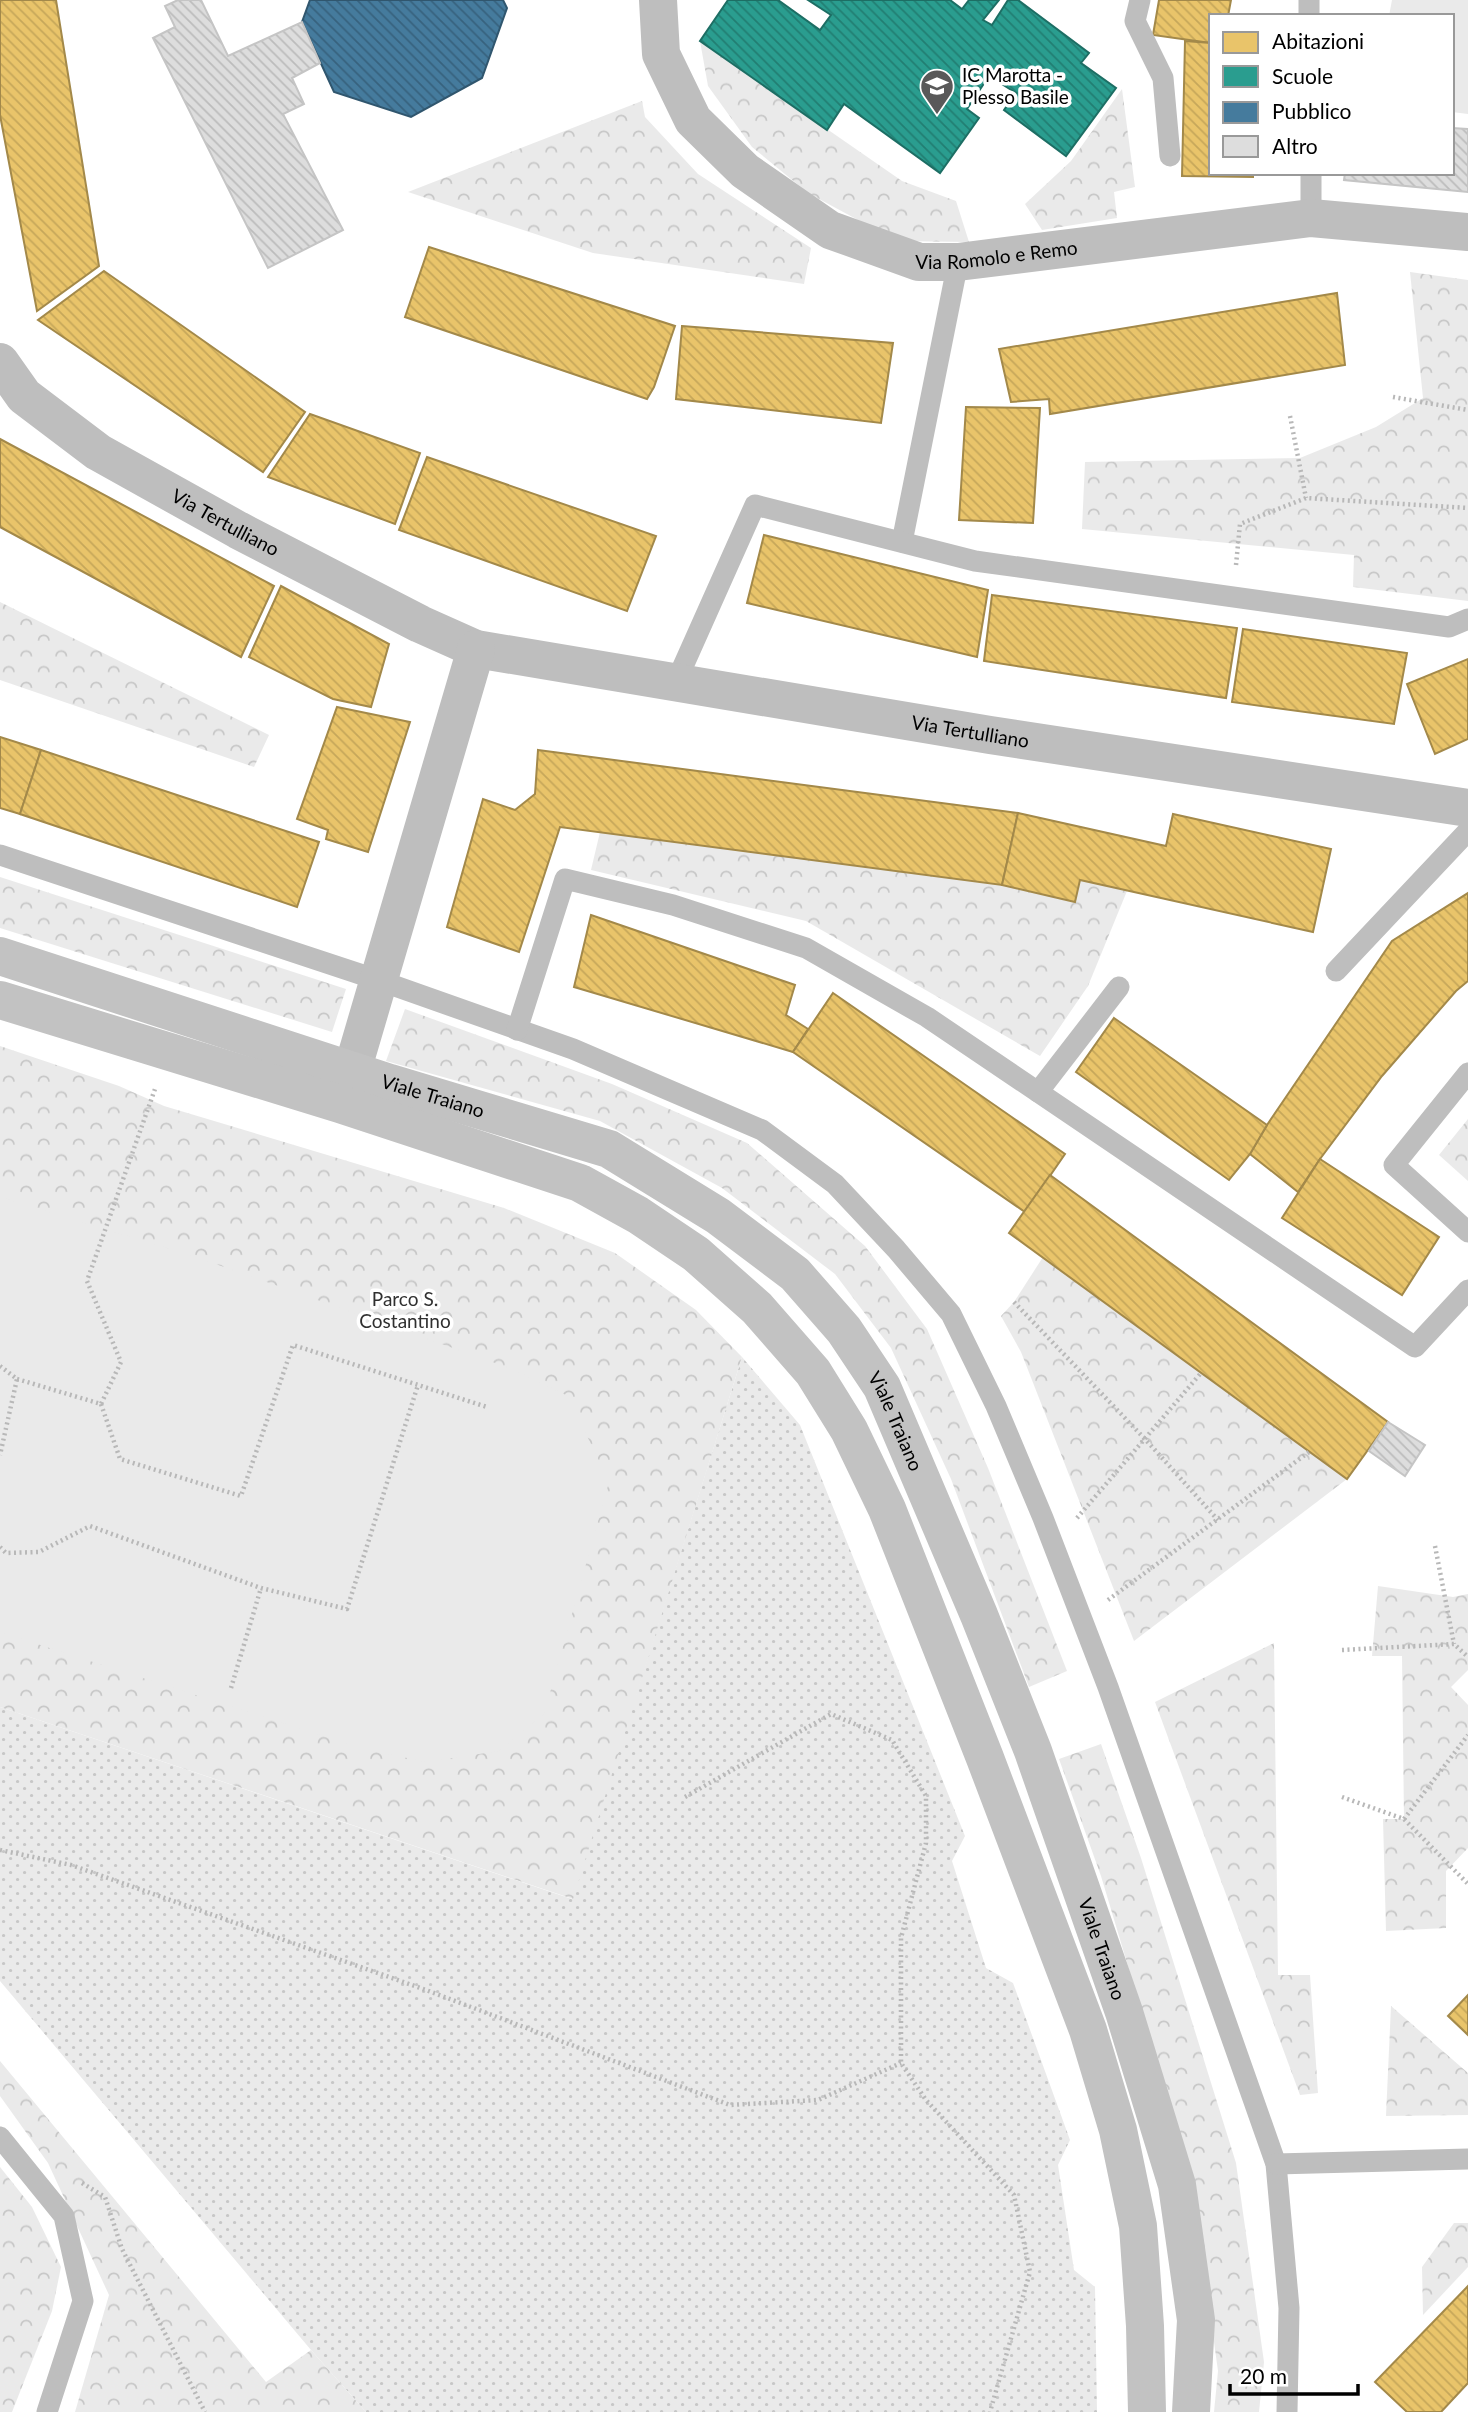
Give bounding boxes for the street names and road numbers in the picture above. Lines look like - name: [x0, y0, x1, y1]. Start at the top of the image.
- street label: Via Romolo e Remo: [915, 235, 1079, 273]
- street label: Via Tertulliano: [168, 483, 283, 560]
- street label: Via Tertulliano: [910, 710, 1031, 752]
- street label: Viale Traiano: [379, 1069, 487, 1122]
- street label: Viale Traiano: [864, 1367, 928, 1474]
- street label: Viale Traiano: [1074, 1895, 1131, 2003]

